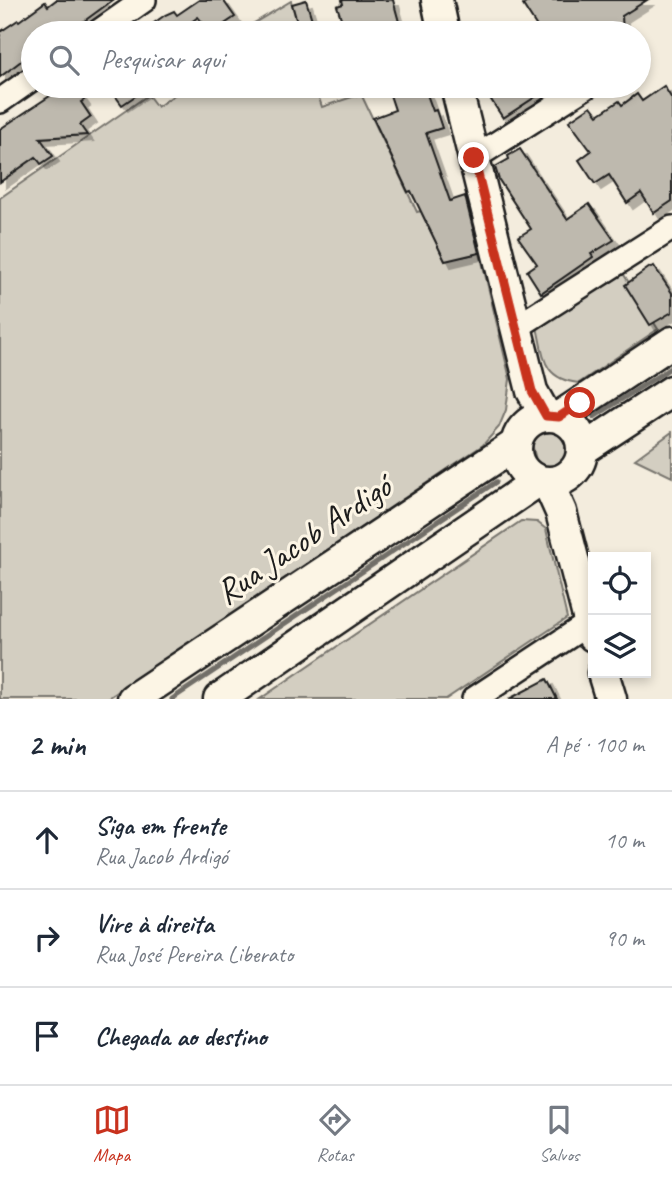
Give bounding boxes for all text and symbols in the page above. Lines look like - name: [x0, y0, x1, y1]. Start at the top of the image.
- search box: [21, 21, 651, 98]
- icon: search: [45, 41, 83, 79]
- text: Pesquisar aqui: [101, 43, 225, 76]
- route end: [458, 142, 489, 173]
- route start: [564, 387, 595, 418]
- street label: Rua Jacob Ardigó: [207, 462, 403, 615]
- map controls: [588, 552, 651, 678]
- button: locate: [588, 552, 651, 615]
- button: layers: [588, 615, 651, 678]
- text: 2 min: [28, 726, 85, 764]
- text: A pé · 100 m: [546, 730, 644, 759]
- text: Siga em frente: [95, 809, 226, 842]
- icon: ahead: [28, 821, 66, 859]
- text: 10 m: [605, 826, 644, 855]
- text: Rua Jacob Ardigó: [95, 842, 228, 871]
- text: Vire à direita: [95, 907, 214, 940]
- icon: right: [28, 919, 66, 957]
- text: 90 m: [605, 924, 644, 953]
- text: Rua José Pereira Liberato: [95, 940, 293, 969]
- icon: arrive: [28, 1017, 66, 1055]
- text: Chegada ao destino: [95, 1020, 267, 1053]
- tab: Mapa: [93, 1101, 131, 1167]
- tab: Rotas: [316, 1101, 354, 1167]
- tab: Salvos: [539, 1101, 579, 1167]

